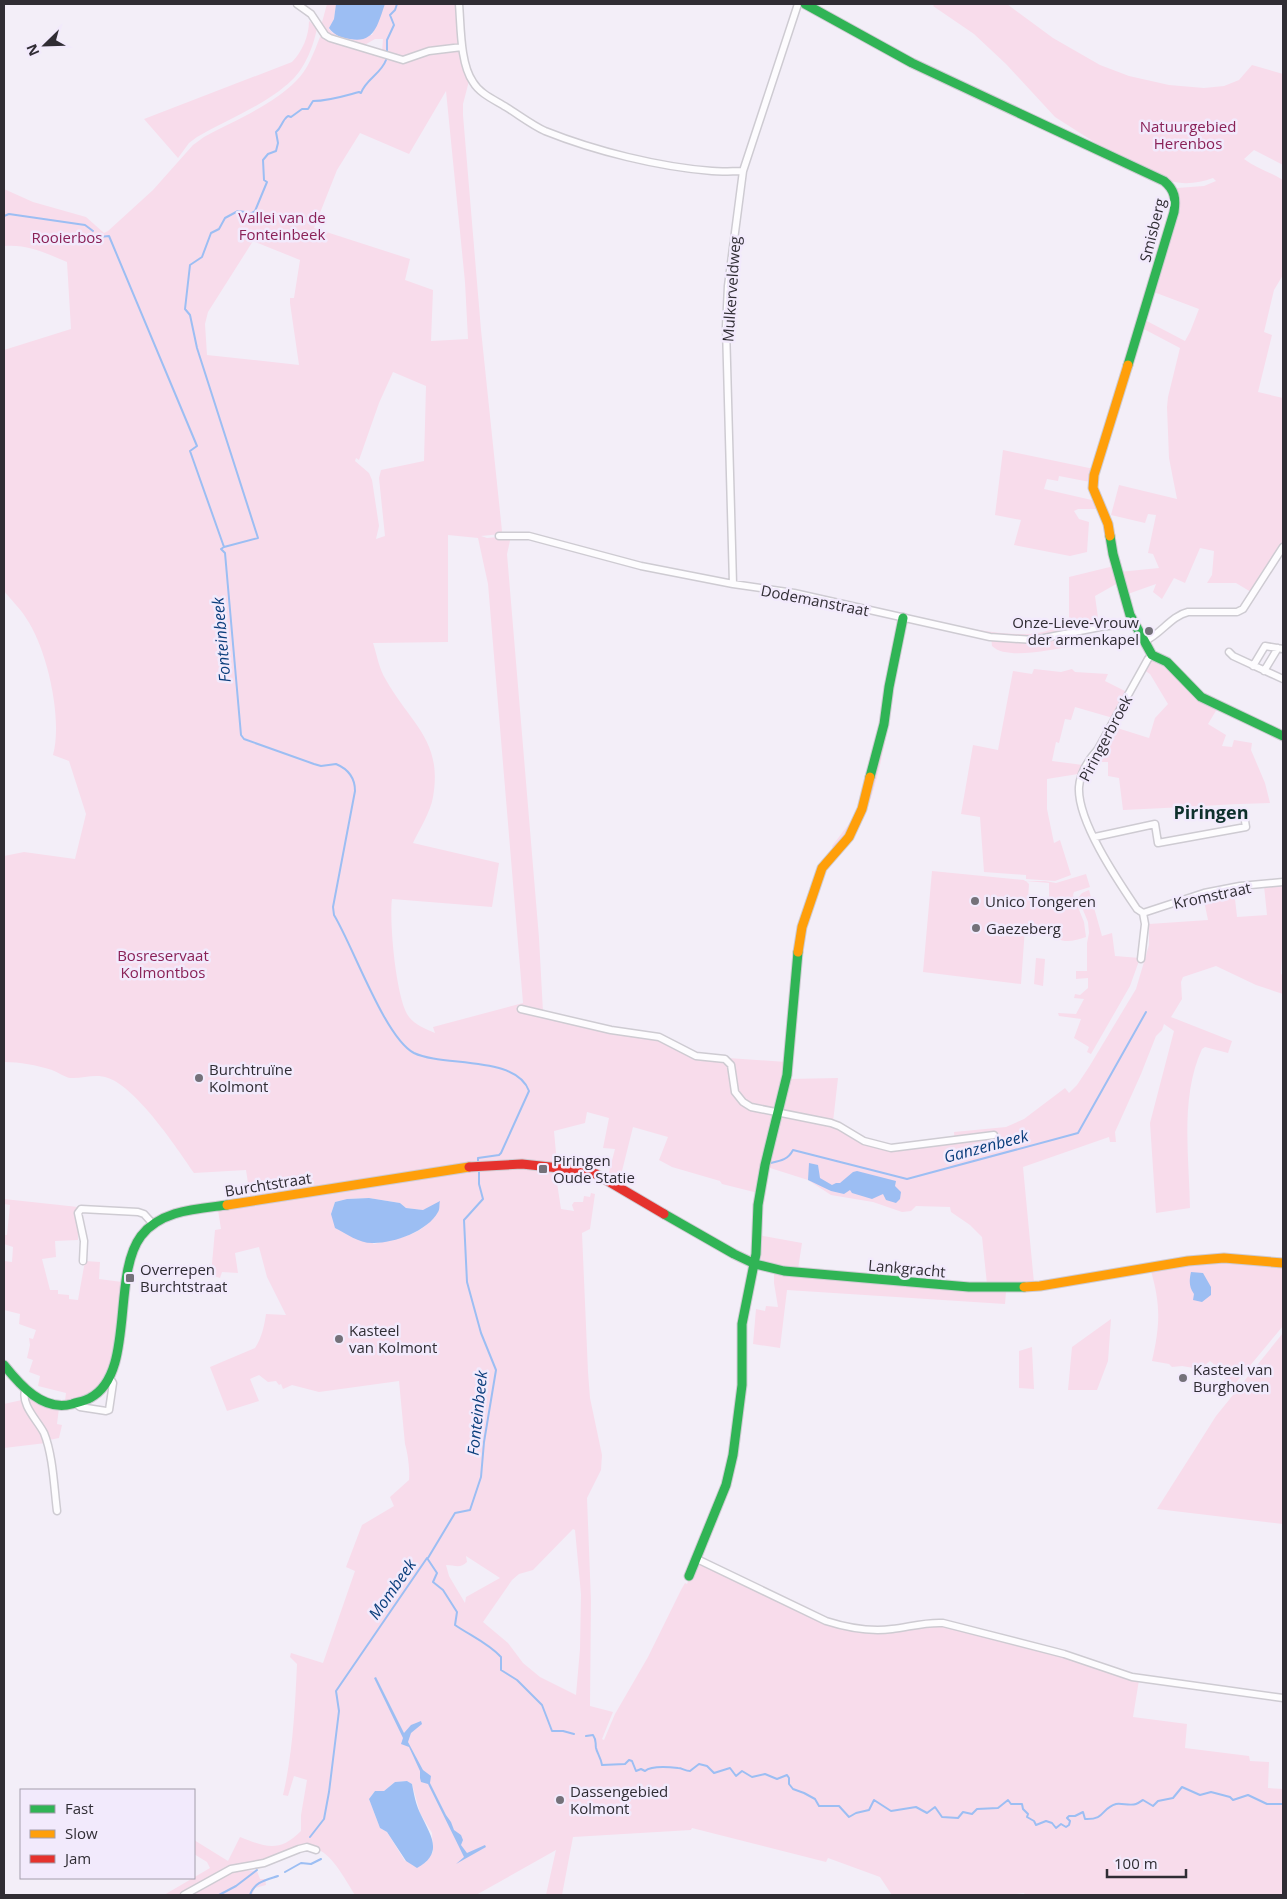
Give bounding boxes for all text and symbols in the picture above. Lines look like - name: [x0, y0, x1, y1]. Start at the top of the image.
- north arrow: [20, 20, 70, 70]
- text: N: [22, 41, 44, 59]
- park label: Natuurgebied Herenbos: [1140, 116, 1236, 153]
- street label: Smisberg: [1134, 196, 1170, 264]
- park label: Vallei van de Fonteinbeek: [238, 207, 326, 244]
- park label: Rooierbos: [32, 227, 103, 247]
- street label: Mulkerveldweg: [717, 235, 745, 343]
- street label: Dodemanstraat: [759, 580, 871, 620]
- water label: Fonteinbeek: [206, 595, 236, 683]
- place label: Onze-Lieve-Vrouw der armenkapel: [1012, 612, 1139, 649]
- marker: Onze-Lieve-Vrouw der armenkapel: [1143, 625, 1155, 637]
- street label: Piringerbroek: [1074, 691, 1136, 785]
- district label: Piringen: [1174, 800, 1248, 824]
- street label: Kromstraat: [1171, 877, 1253, 913]
- place label: Unico Tongeren: [985, 891, 1096, 911]
- marker: Unico Tongeren: [969, 895, 981, 907]
- place label: Gaezeberg: [986, 918, 1061, 938]
- marker: Gaezeberg: [970, 922, 982, 934]
- park label: Bosreservaat Kolmontbos: [117, 945, 209, 982]
- place label: Burchtruïne Kolmont: [209, 1059, 293, 1096]
- marker: Burchtruïne Kolmont: [193, 1072, 205, 1084]
- water label: Ganzenbeek: [941, 1124, 1032, 1168]
- place label: Piringen Oude Statie: [553, 1150, 635, 1187]
- marker: Piringen Oude Statie: [537, 1163, 549, 1175]
- street label: Burchtstraat: [223, 1167, 313, 1201]
- street label: Lankgracht: [867, 1255, 947, 1281]
- place label: Overrepen Burchtstraat: [140, 1259, 227, 1296]
- marker: Overrepen Burchtstraat: [124, 1272, 136, 1284]
- place label: Kasteel van Kolmont: [349, 1320, 437, 1357]
- marker: Kasteel van Kolmont: [333, 1333, 345, 1345]
- place label: Kasteel van Burghoven: [1193, 1359, 1273, 1396]
- water label: Fonteinbeek: [462, 1368, 493, 1457]
- marker: Kasteel van Burghoven: [1177, 1372, 1189, 1384]
- water label: Mombeek: [363, 1553, 422, 1624]
- place label: Dassengebied Kolmont: [570, 1781, 668, 1818]
- legend: [20, 1789, 195, 1879]
- marker: Dassengebied Kolmont: [554, 1794, 566, 1806]
- text: Fast: [65, 1798, 94, 1818]
- text: Slow: [65, 1823, 98, 1843]
- scale bar: [1107, 1846, 1186, 1878]
- text: Jam: [63, 1848, 91, 1868]
- text: 100 m: [1114, 1853, 1158, 1873]

